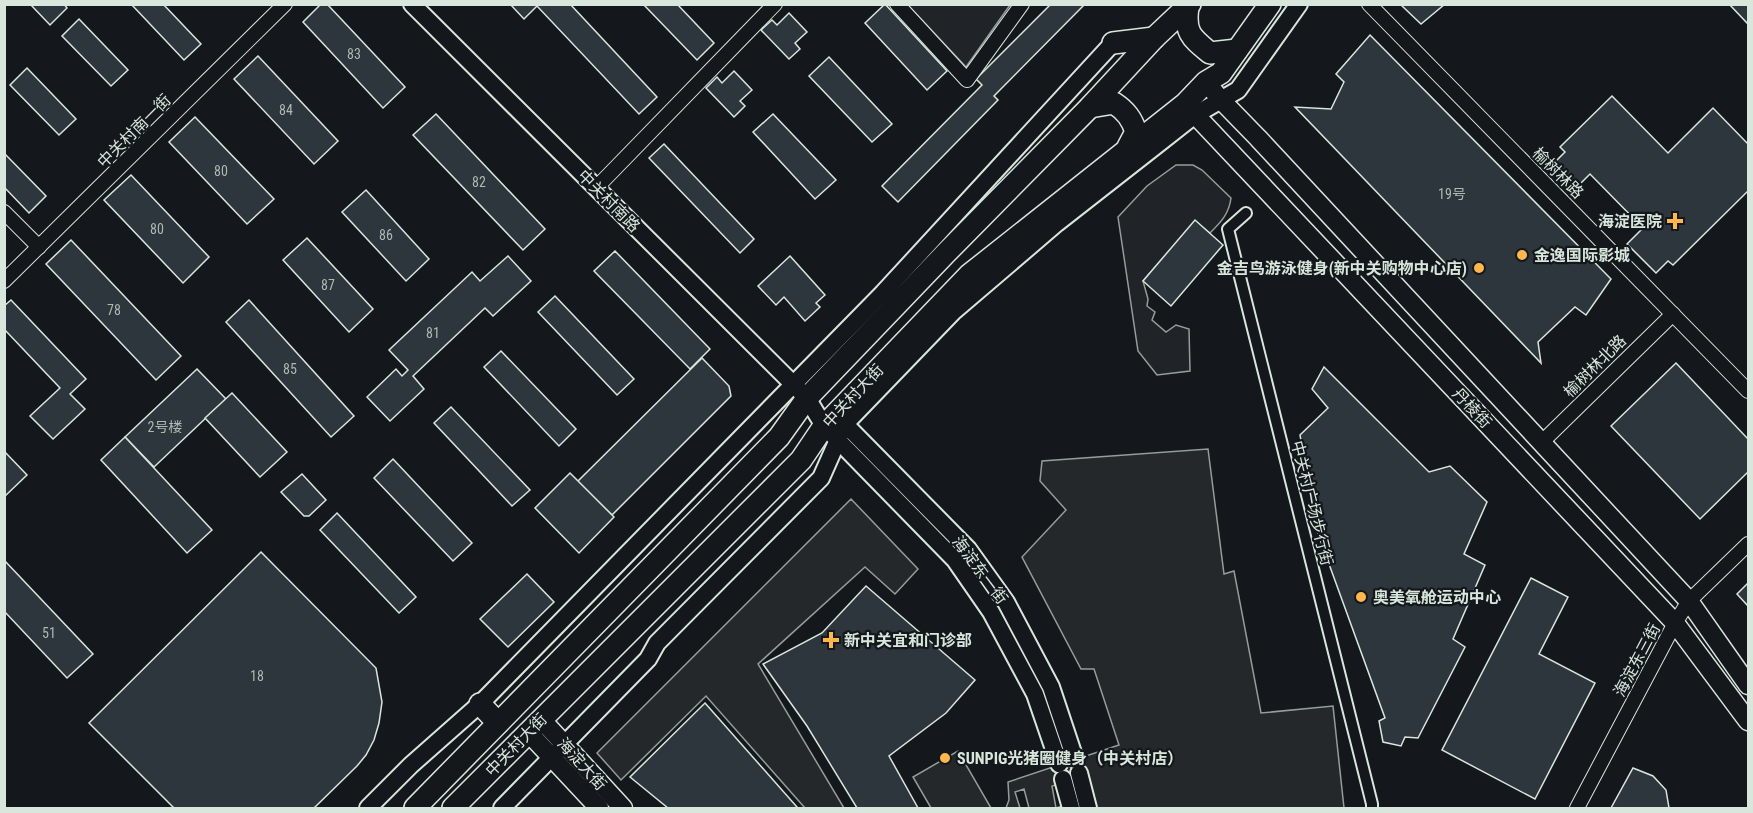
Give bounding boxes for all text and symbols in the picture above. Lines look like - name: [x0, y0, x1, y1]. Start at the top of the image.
- house number: 83: [347, 46, 361, 62]
- street label: 中关村南一街: [93, 90, 175, 172]
- house number: 84: [279, 102, 293, 118]
- street label: 榆树林路: [1529, 144, 1587, 202]
- house number: 80: [214, 163, 228, 179]
- street label: 中关村南路: [574, 166, 644, 236]
- house number: 82: [472, 174, 486, 190]
- house number: 19号: [1438, 186, 1466, 202]
- place label: 海淀医院: [1598, 212, 1662, 231]
- marker: 海淀医院: [1666, 212, 1684, 230]
- house number: 80: [150, 221, 164, 237]
- house number: 86: [379, 227, 393, 243]
- place label: 金逸国际影城: [1534, 246, 1630, 265]
- marker: 金逸国际影城: [1515, 248, 1529, 262]
- place label: 金吉鸟游泳健身(新中关购物中心店): [1217, 259, 1467, 278]
- marker: 金吉鸟游泳健身(新中关购物中心店): [1472, 261, 1486, 275]
- house number: 87: [321, 277, 335, 293]
- house number: 78: [107, 302, 121, 318]
- house number: 81: [426, 325, 440, 341]
- street label: 榆树林北路: [1560, 331, 1630, 401]
- street label: 中关村大街: [819, 360, 887, 432]
- house number: 85: [283, 361, 297, 377]
- street label: 丹棱街: [1449, 384, 1495, 432]
- house number: 2号楼: [148, 419, 182, 435]
- street label: 中关村广场步行街: [1287, 439, 1337, 567]
- street label: 海淀东一街: [948, 532, 1012, 608]
- place label: 奥美氧舱运动中心: [1373, 588, 1501, 607]
- marker: 奥美氧舱运动中心: [1354, 590, 1368, 604]
- street label: 海淀东三街: [1610, 620, 1664, 700]
- house number: 51: [42, 625, 56, 641]
- marker: 新中关宜和门诊部: [822, 631, 840, 649]
- place label: 新中关宜和门诊部: [844, 631, 972, 650]
- house number: 18: [250, 668, 264, 684]
- street label: 中关村大街: [481, 710, 551, 780]
- street label: 海淀大街: [554, 734, 610, 794]
- place label: SUNPIG光猪圈健身（中关村店）: [957, 749, 1183, 768]
- marker: SUNPIG光猪圈健身（中关村店）: [938, 751, 952, 765]

